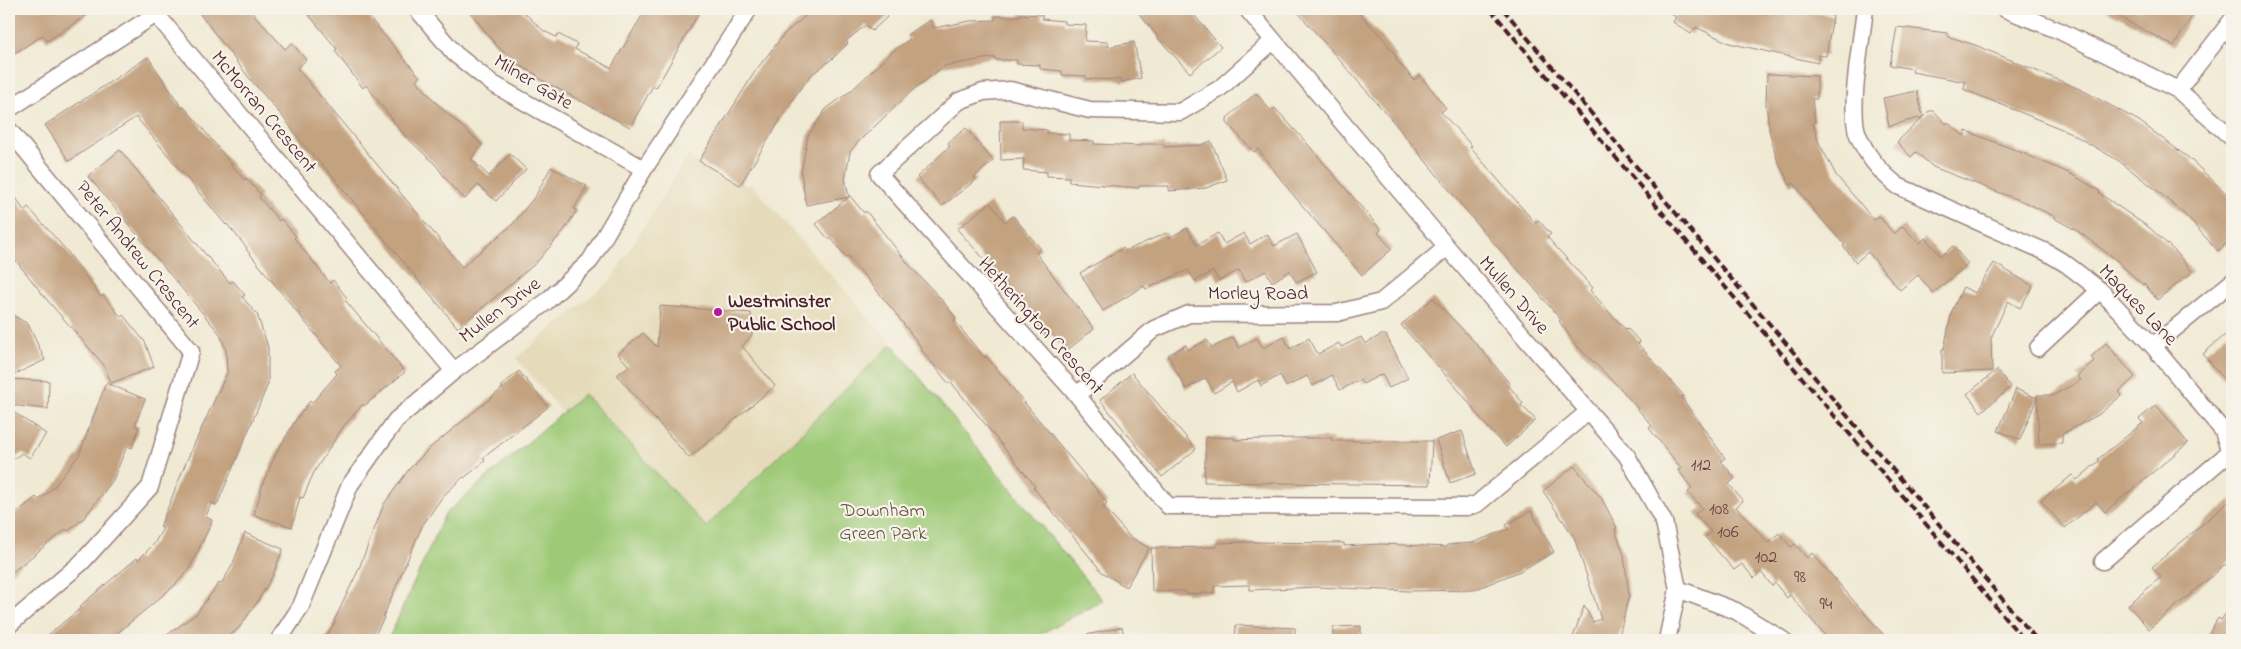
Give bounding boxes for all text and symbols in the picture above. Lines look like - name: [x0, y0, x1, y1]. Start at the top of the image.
- street label: McMorran Crescent: [203, 45, 323, 180]
- street label: Milner Gate: [487, 48, 578, 118]
- street label: Peter Andrew Crescent: [68, 175, 206, 336]
- street label: Mullen Drive: [1471, 250, 1556, 341]
- street label: Hetherington Crescent: [969, 251, 1110, 403]
- street label: Maques Lane: [2091, 258, 2184, 353]
- street label: Mullen Drive: [454, 271, 548, 351]
- street label: Morley Road: [1208, 280, 1308, 309]
- place label: Westminster Public School: [728, 288, 835, 340]
- marker: Westminster Public School: [712, 306, 724, 318]
- house number: 112: [1691, 453, 1711, 479]
- park label: Downham Green Park: [839, 497, 927, 549]
- house number: 108: [1709, 497, 1729, 523]
- house number: 106: [1717, 520, 1739, 546]
- house number: 102: [1755, 545, 1777, 571]
- house number: 98: [1794, 565, 1806, 591]
- house number: 94: [1820, 592, 1833, 618]

